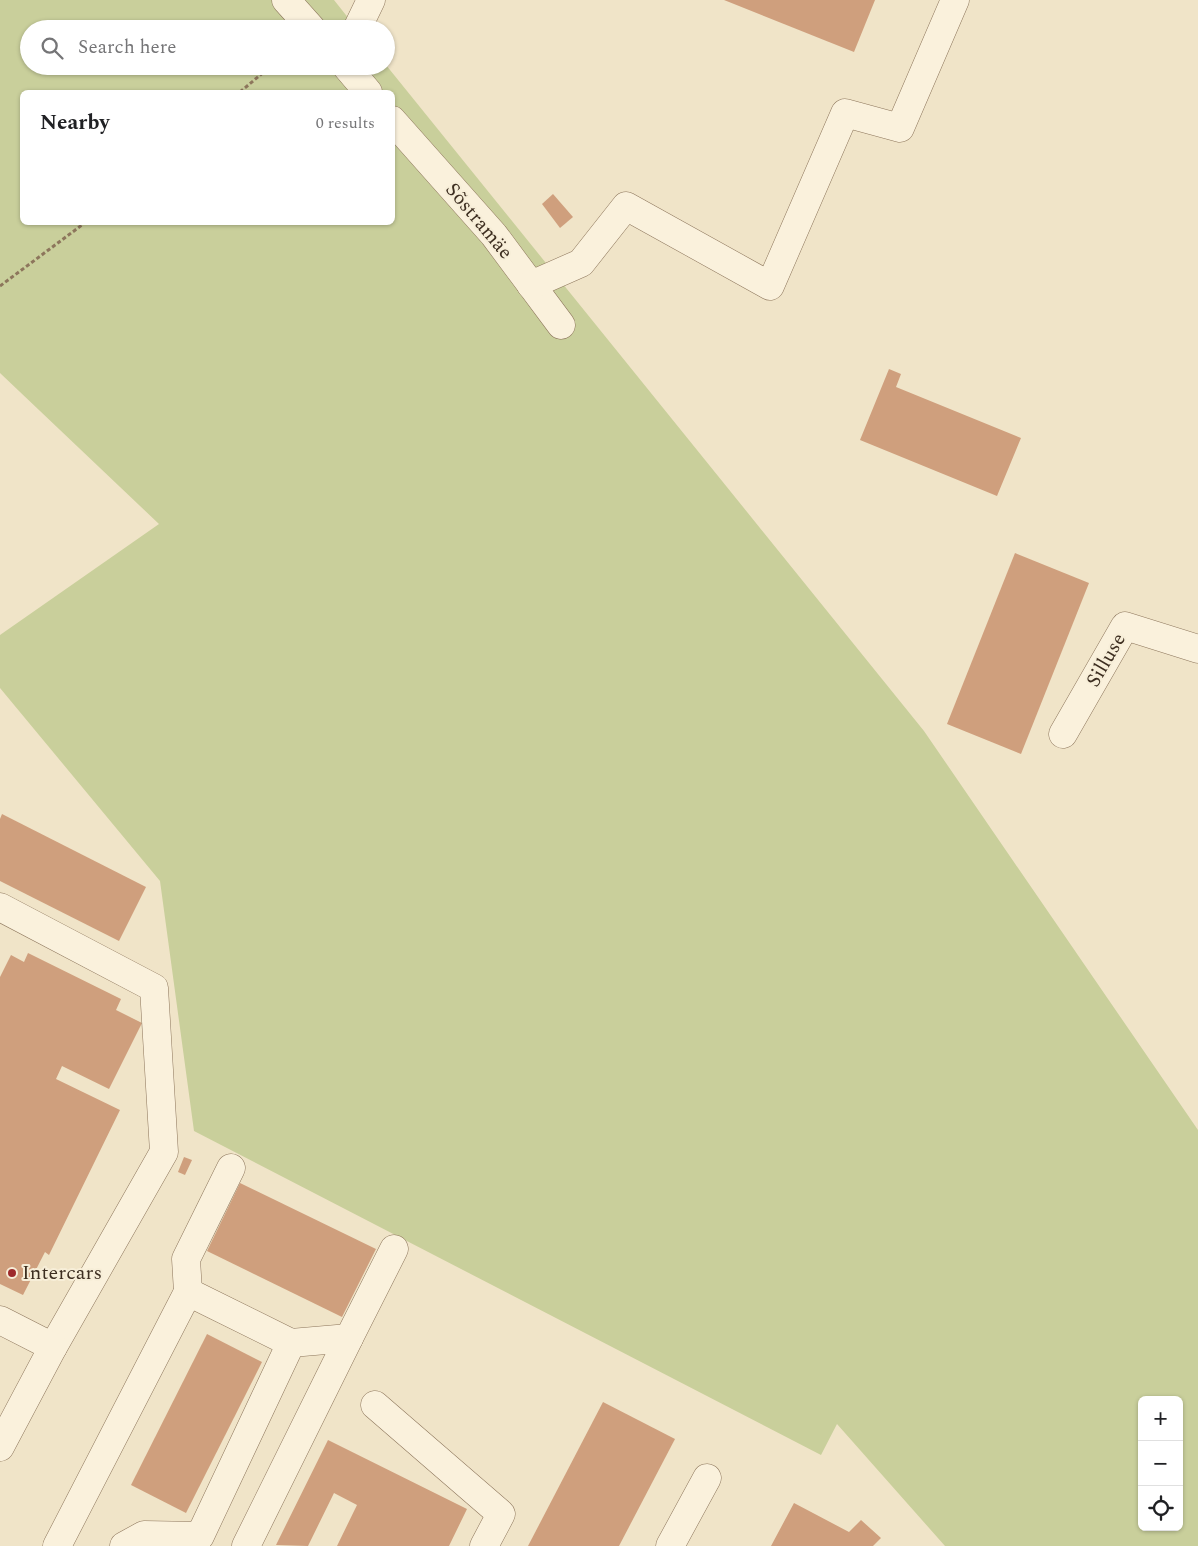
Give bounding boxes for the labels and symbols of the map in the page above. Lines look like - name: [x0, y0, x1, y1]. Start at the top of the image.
- street label: Sõstramäe: [438, 176, 520, 266]
- street label: Silluse: [1078, 627, 1134, 693]
- place label: Intercars: [22, 1258, 102, 1288]
- marker: Intercars: [6, 1267, 18, 1279]

